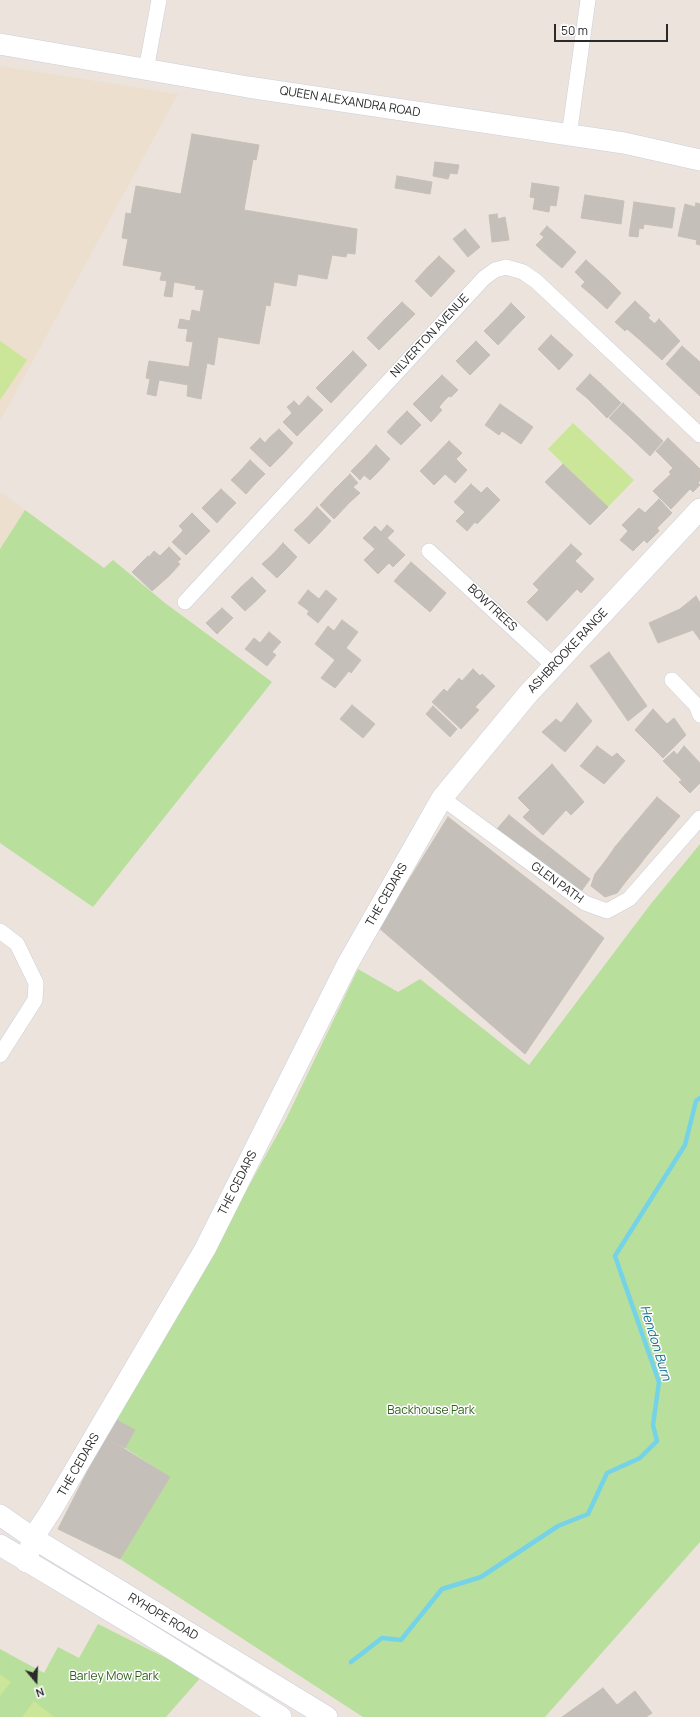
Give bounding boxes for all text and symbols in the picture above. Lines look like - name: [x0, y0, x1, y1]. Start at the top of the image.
- scale bar: [556, 16, 670, 42]
- text: 50 m: [561, 22, 588, 39]
- street label: QUEEN ALEXANDRA ROAD: [279, 84, 421, 120]
- street label: NILVERTON AVENUE: [388, 291, 472, 381]
- street label: BOWTREES: [464, 581, 520, 635]
- street label: ASHBROOKE RANGE: [525, 606, 611, 696]
- street label: GLEN PATH: [528, 859, 586, 907]
- street label: THE CEDARS: [363, 861, 411, 929]
- street label: THE CEDARS: [216, 1148, 260, 1218]
- water label: Hendon Burn: [636, 1304, 674, 1382]
- park label: Backhouse Park: [387, 1404, 475, 1418]
- street label: THE CEDARS: [55, 1431, 103, 1499]
- street label: RYHOPE ROAD: [125, 1590, 201, 1644]
- north arrow: [16, 1661, 56, 1701]
- park label: Barley Mow Park: [69, 1670, 159, 1684]
- text: N: [34, 1684, 46, 1701]

